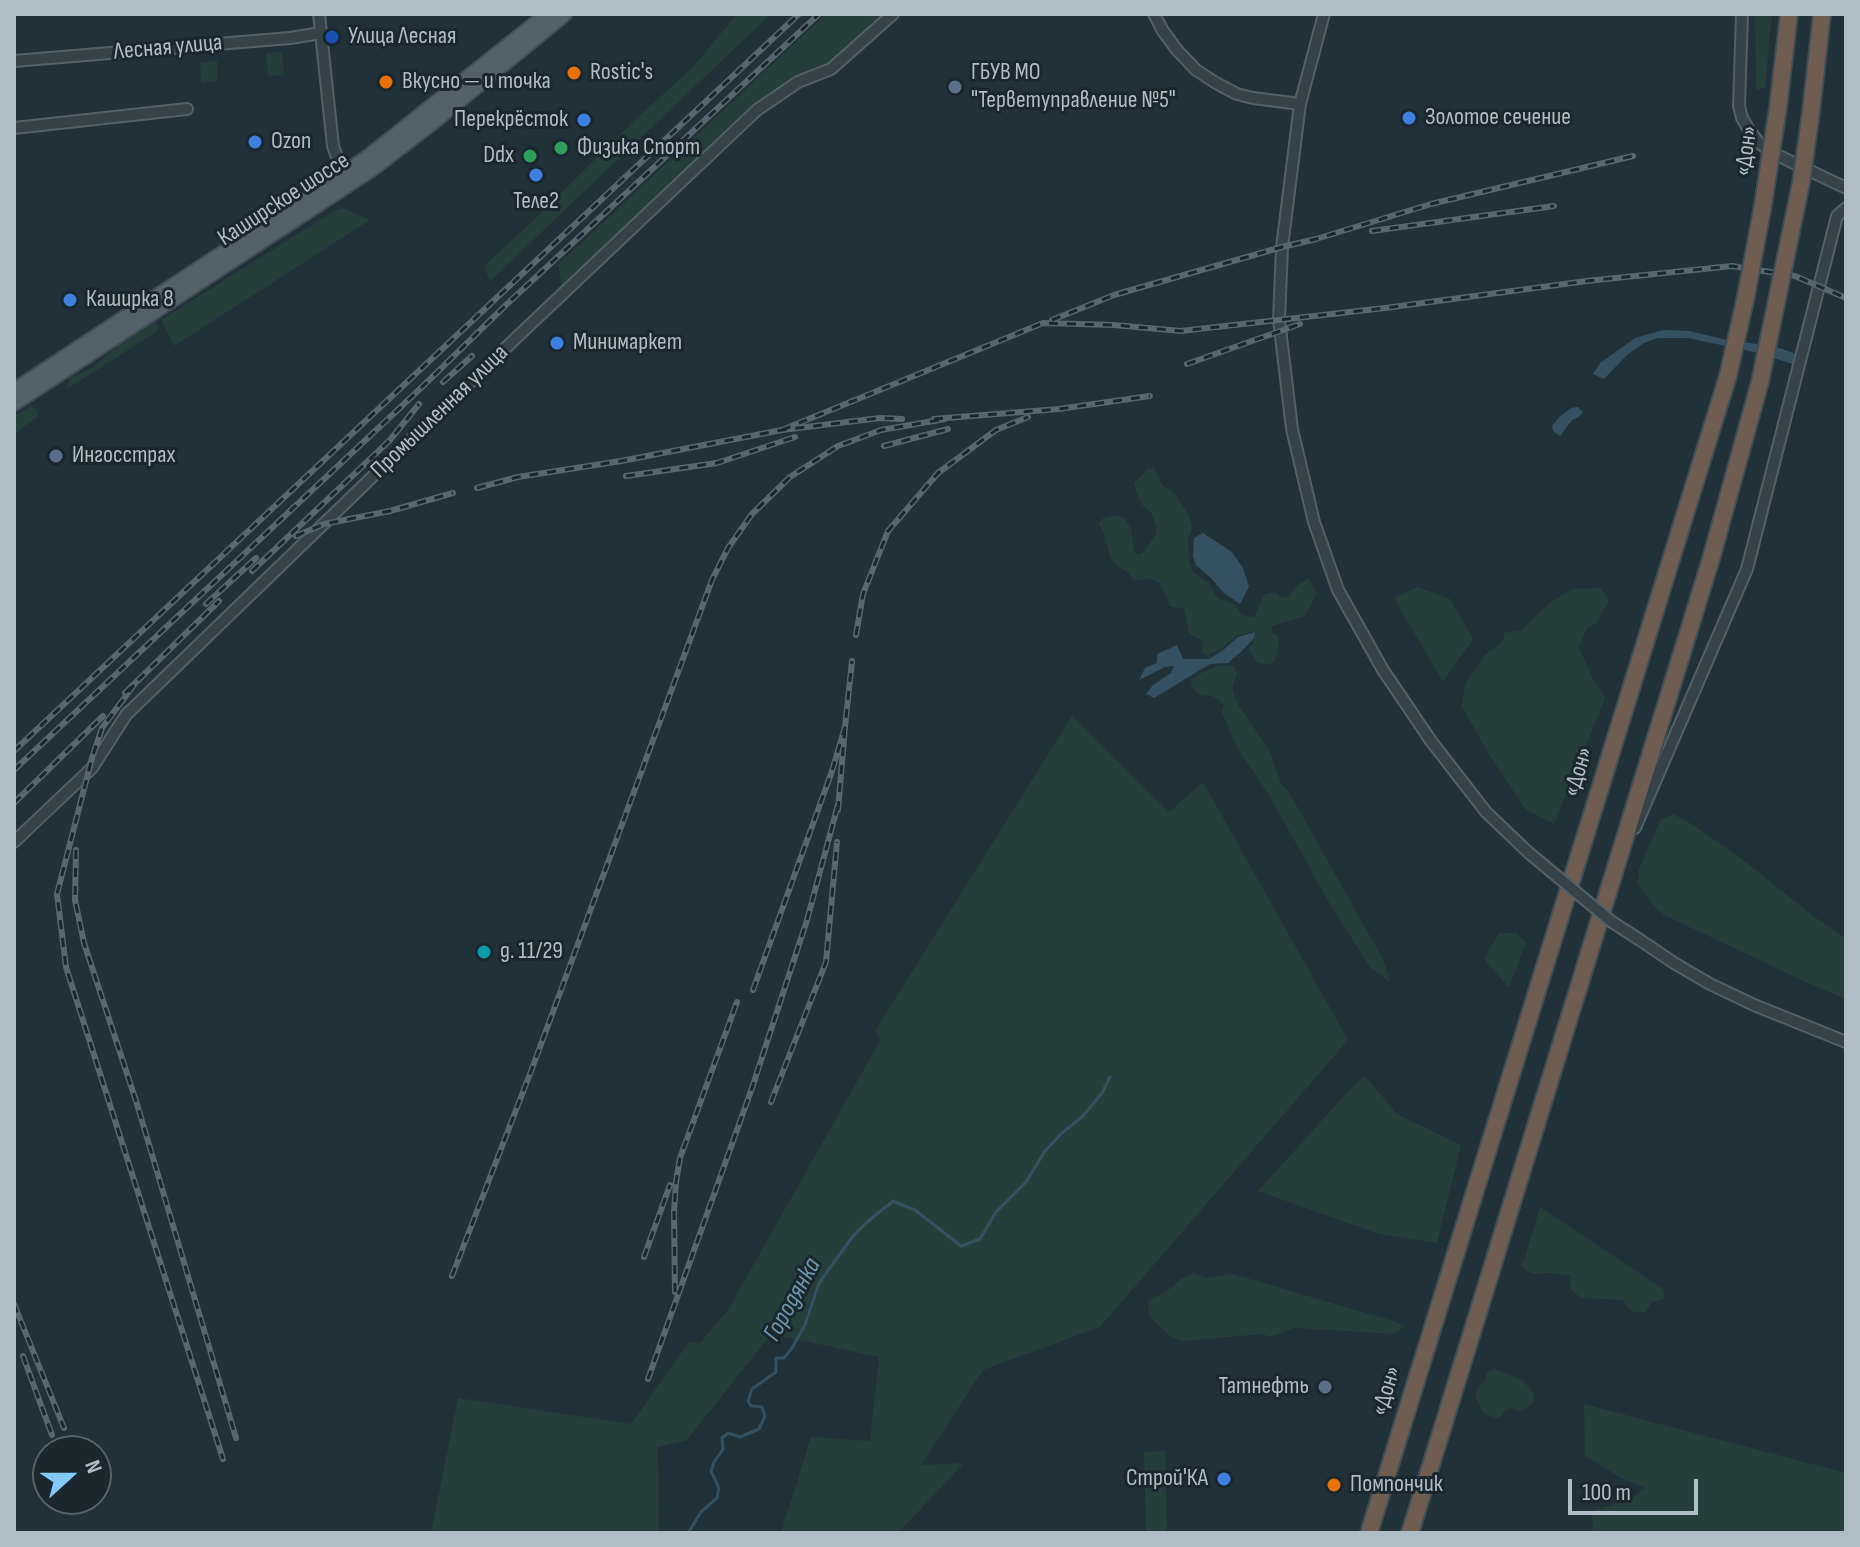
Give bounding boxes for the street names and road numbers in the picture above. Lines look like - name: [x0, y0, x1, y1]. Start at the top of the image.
- street label: Лесная улица: [113, 29, 223, 67]
- street label: «Дон»: [1729, 124, 1765, 178]
- street label: Каширское шоссе: [213, 147, 355, 253]
- street label: Промышленная улица: [365, 339, 515, 485]
- street label: «Дон»: [1558, 744, 1600, 800]
- street label: «Дон»: [1366, 1363, 1408, 1419]

